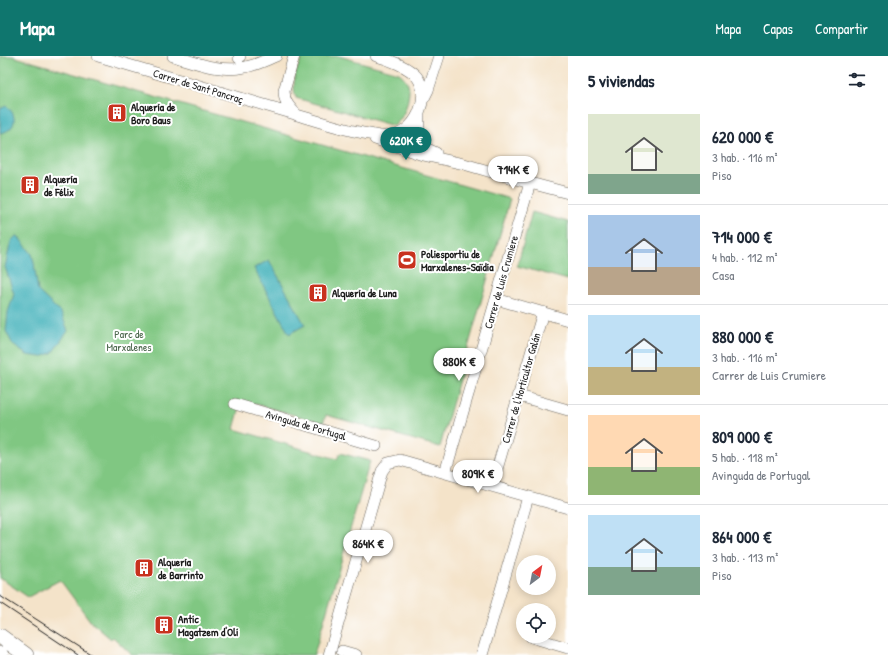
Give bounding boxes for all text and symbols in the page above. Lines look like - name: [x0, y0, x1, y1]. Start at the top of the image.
- text: Mapa: [20, 15, 54, 41]
- text: Mapa: [716, 19, 741, 38]
- text: Capas: [763, 19, 793, 38]
- text: Compartir: [815, 19, 868, 38]
- street label: Carrer de Sant Pancraç: [151, 66, 245, 107]
- text: 5 viviendas: [588, 69, 655, 92]
- icon: filters: [846, 69, 868, 91]
- place label: Alquería de Boro Baus: [131, 100, 176, 127]
- building icon: Alquería de Boro Baus: [106, 102, 128, 124]
- text: 620 000 €: [712, 125, 773, 148]
- pin: 620K €: [373, 127, 439, 161]
- icon: home: [620, 130, 668, 178]
- text: 620K €: [389, 131, 423, 149]
- text: 3 hab. · 116 m²: [712, 148, 778, 166]
- pin: 714K €: [480, 156, 546, 190]
- text: 714K €: [497, 160, 529, 178]
- text: Piso: [712, 166, 731, 184]
- place label: Alquería de Félix: [44, 172, 78, 199]
- building icon: Alquería de Félix: [19, 174, 41, 196]
- text: 714 000 €: [712, 225, 772, 248]
- icon: home: [620, 231, 668, 279]
- street label: Carrer de Luis Crumiere: [481, 233, 521, 330]
- place label: Poliesportiu de Marxalenes-Saïdia: [421, 247, 494, 274]
- text: 4 hab. · 112 m²: [712, 248, 777, 266]
- sports icon: Poliesportiu de Marxalenes-Saïdia: [396, 249, 418, 271]
- text: Casa: [712, 266, 734, 284]
- building icon: Alquería de Luna: [307, 282, 329, 304]
- place label: Alquería de Luna: [332, 286, 397, 301]
- text: 880 000 €: [712, 325, 773, 348]
- park label: Parc de Marxalenes: [106, 327, 152, 354]
- street label: Carrer de l'Horticultor Galán: [499, 331, 543, 445]
- icon: home: [620, 331, 668, 379]
- pin: 880K €: [426, 348, 492, 382]
- text: 3 hab. · 116 m²: [712, 348, 778, 366]
- text: 880K €: [442, 352, 476, 370]
- text: Carrer de Luis Crumiere: [712, 366, 826, 384]
- street label: Avinguda de Portugal: [264, 407, 348, 443]
- text: 809 000 €: [712, 425, 772, 448]
- icon: home: [620, 431, 668, 479]
- text: 5 hab. · 118 m²: [712, 448, 778, 466]
- pin: 809K €: [445, 460, 511, 494]
- text: 809K €: [462, 464, 494, 482]
- text: Avinguda de Portugal: [712, 466, 810, 484]
- text: 864 000 €: [712, 525, 771, 548]
- pin: 864K €: [335, 530, 401, 564]
- icon: home: [620, 531, 668, 579]
- text: 864K €: [352, 534, 384, 552]
- text: 3 hab. · 113 m²: [712, 548, 778, 566]
- place label: Alquería de Barrinto: [158, 555, 204, 582]
- north arrow: [516, 555, 556, 595]
- map controls: [516, 555, 556, 643]
- building icon: Alquería de Barrinto: [133, 557, 155, 579]
- text: Piso: [712, 566, 731, 584]
- button: locate: [516, 603, 556, 643]
- place label: Antic Magatzem d'Oli: [178, 612, 239, 640]
- building icon: Antic Magatzem d'Oli: [153, 614, 175, 636]

